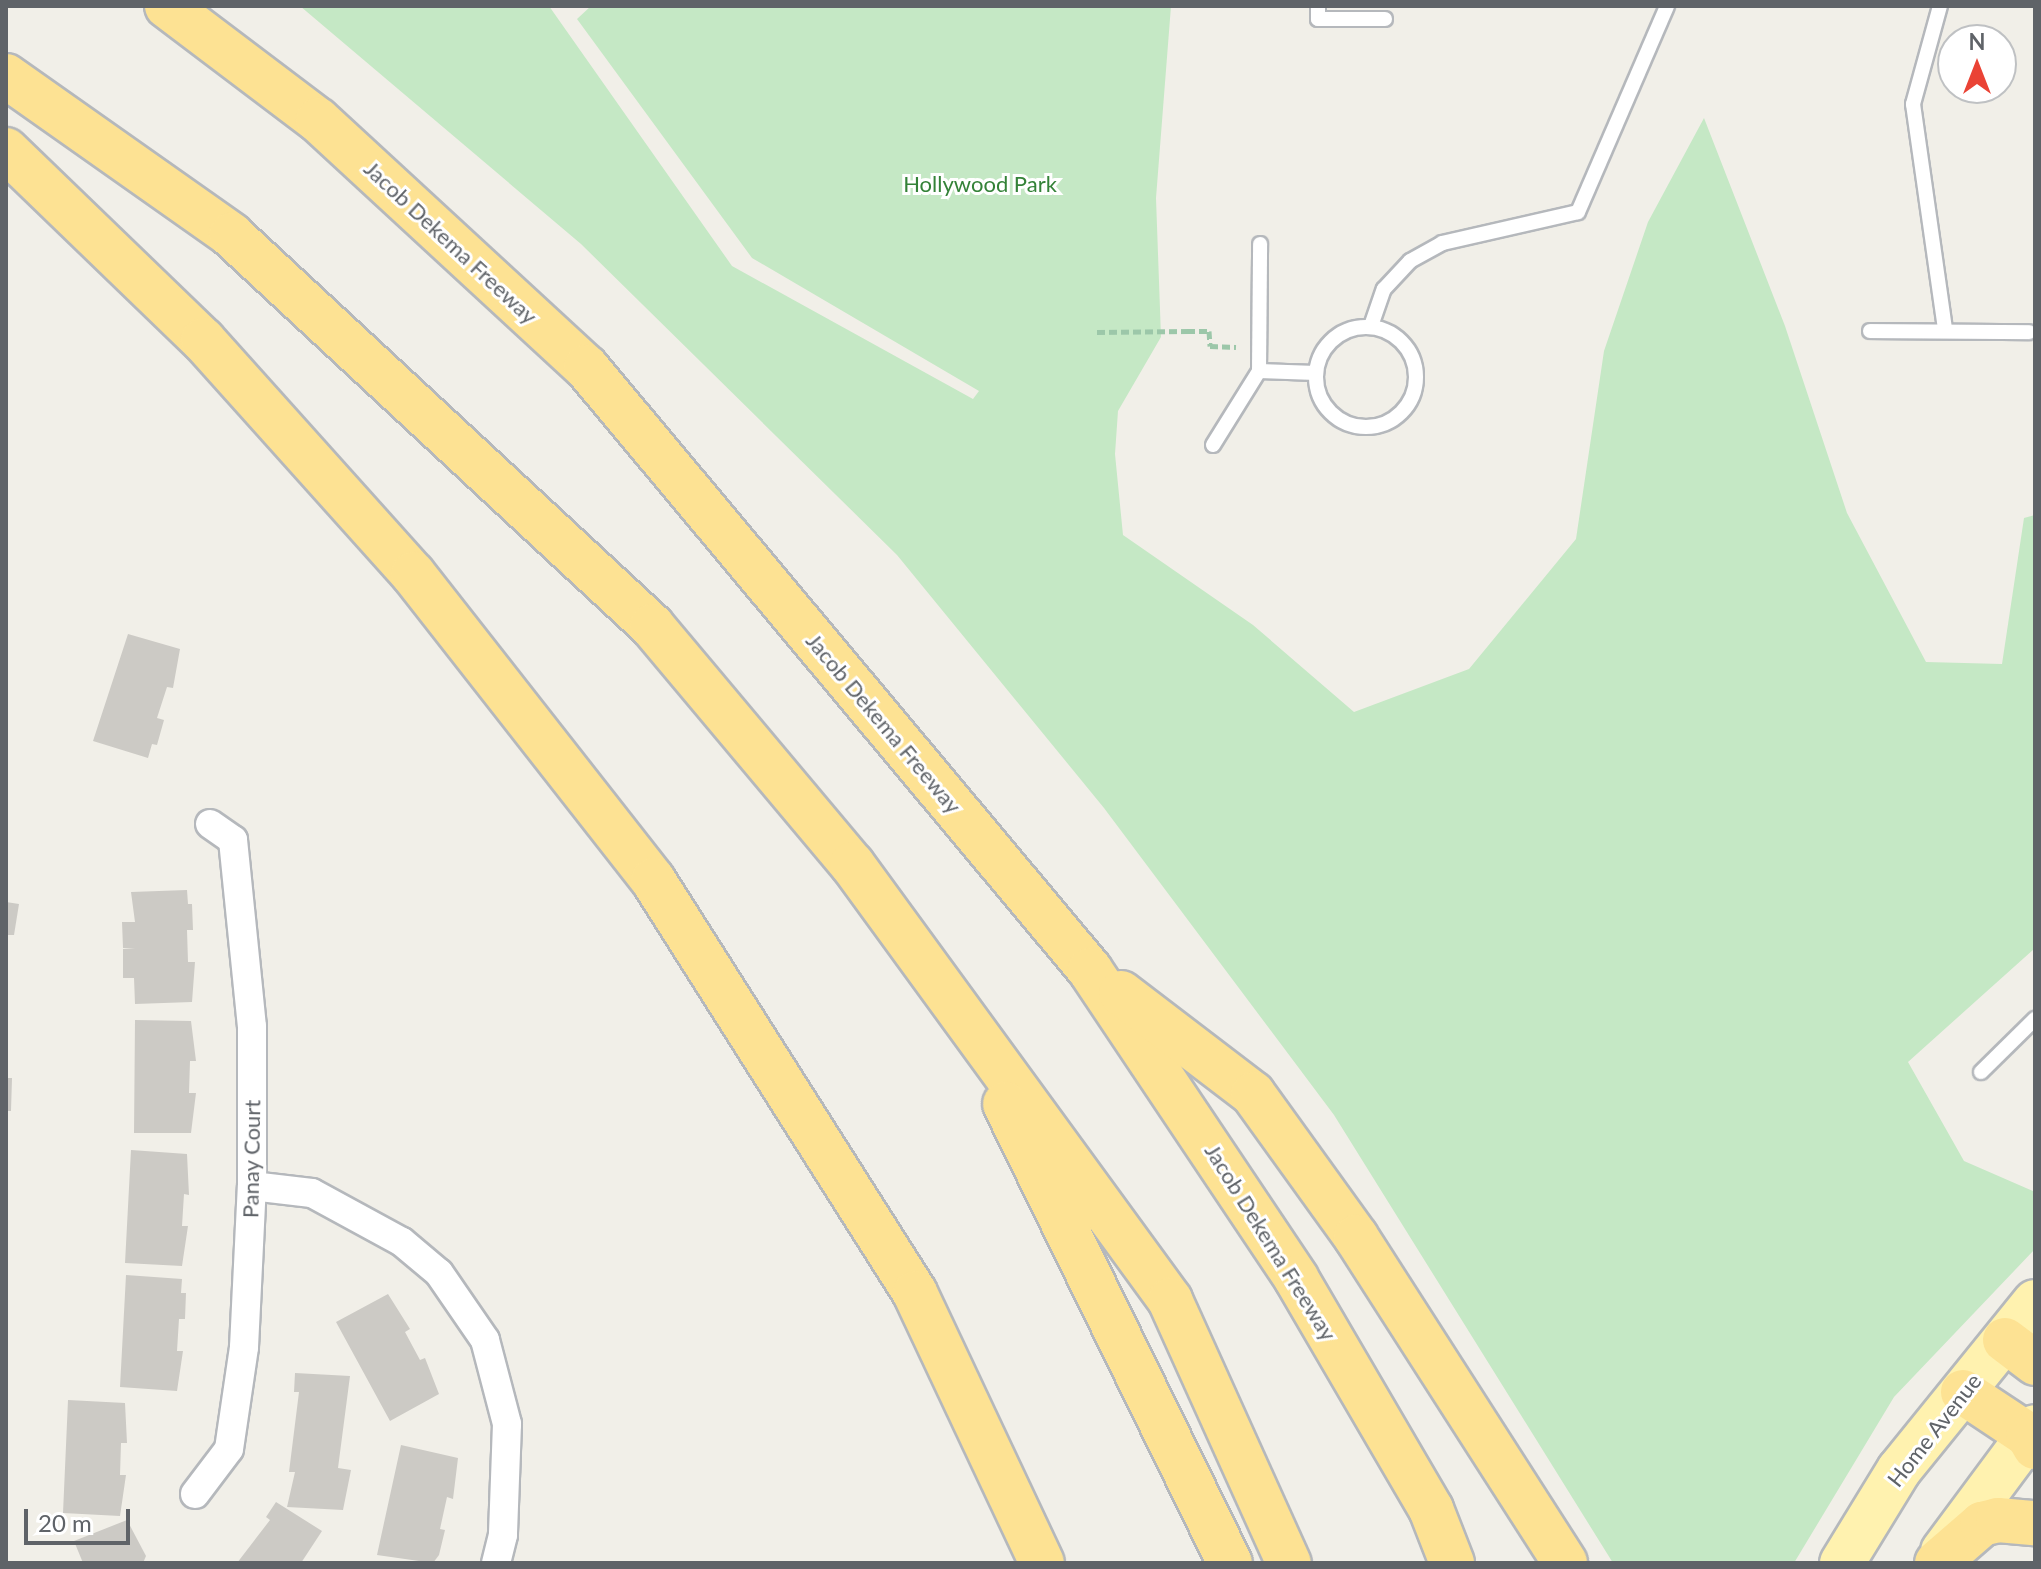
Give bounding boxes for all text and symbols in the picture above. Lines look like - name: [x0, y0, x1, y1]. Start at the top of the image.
- north arrow: [1937, 24, 2017, 104]
- text: N: [1969, 28, 1985, 55]
- street label: Jacob Dekema Freeway: [359, 155, 543, 329]
- park label: Hollywood Park: [903, 171, 1057, 197]
- street label: Jacob Dekema Freeway: [801, 628, 967, 818]
- street label: Panay Court: [237, 1099, 265, 1219]
- street label: Jacob Dekema Freeway: [1200, 1139, 1342, 1345]
- street label: Home Avenue: [1881, 1368, 1987, 1492]
- scale bar: [28, 1493, 134, 1543]
- text: 20 m: [38, 1508, 92, 1537]

